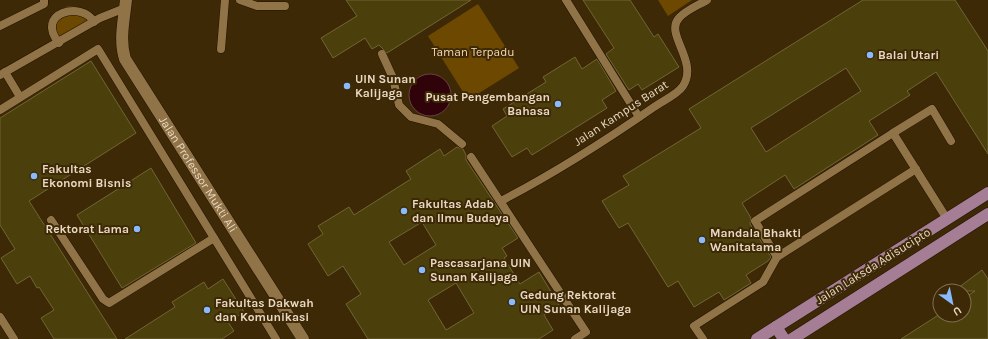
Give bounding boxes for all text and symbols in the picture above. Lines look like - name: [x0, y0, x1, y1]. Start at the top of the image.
- park label: Taman Terpadu: [431, 45, 515, 59]
- place label: Balai Utari: [878, 48, 939, 62]
- marker: Balai Utari: [865, 50, 875, 60]
- place label: UIN Sunan Kalijaga: [355, 72, 416, 100]
- street label: Jalan Kampus Barat: [571, 77, 671, 149]
- marker: UIN Sunan Kalijaga: [342, 81, 352, 91]
- place label: Pusat Pengembangan Bahasa: [426, 90, 550, 118]
- marker: Pusat Pengembangan Bahasa: [553, 99, 563, 109]
- street label: Jalan Professor Mukti Ali: [156, 114, 240, 235]
- place label: Fakultas Ekonomi Bisnis: [42, 162, 131, 190]
- marker: Fakultas Ekonomi Bisnis: [29, 171, 39, 181]
- place label: Fakultas Adab dan Ilmu Budaya: [412, 197, 509, 225]
- marker: Fakultas Adab dan Ilmu Budaya: [399, 206, 409, 216]
- place label: Rektorat Lama: [45, 222, 129, 236]
- marker: Rektorat Lama: [132, 224, 142, 234]
- street label: Jalan Laksda Adisucipto: [813, 225, 933, 307]
- place label: Mandala Bhakti Wanitatama: [710, 226, 801, 254]
- marker: Mandala Bhakti Wanitatama: [697, 235, 707, 245]
- place label: Pascasarjana UIN Sunan Kalijaga: [430, 256, 531, 284]
- marker: Pascasarjana UIN Sunan Kalijaga: [417, 265, 427, 275]
- north arrow: [932, 283, 972, 323]
- place label: Gedung Rektorat UIN Sunan Kalijaga: [520, 288, 631, 316]
- place label: Fakultas Dakwah dan Komunikasi: [215, 296, 314, 324]
- marker: Gedung Rektorat UIN Sunan Kalijaga: [507, 297, 517, 307]
- text: U: [950, 303, 964, 318]
- marker: Fakultas Dakwah dan Komunikasi: [202, 305, 212, 315]

